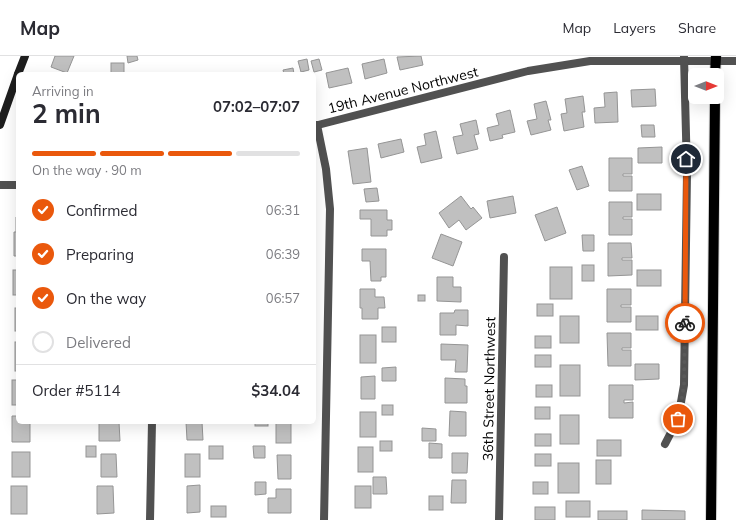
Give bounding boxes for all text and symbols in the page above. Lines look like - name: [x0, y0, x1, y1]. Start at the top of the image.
- text: Map: [20, 16, 60, 40]
- text: Map: [562, 19, 591, 37]
- text: Layers: [613, 19, 656, 37]
- text: Share: [678, 19, 716, 37]
- street label: 19th Avenue Northwest: [326, 63, 480, 117]
- north arrow: [688, 68, 724, 104]
- map controls: [688, 68, 724, 104]
- text: Arriving in: [32, 83, 94, 99]
- text: 2 min: [32, 97, 101, 130]
- text: 07:02–07:07: [213, 97, 300, 116]
- pin: [669, 142, 703, 176]
- icon: home: [675, 148, 697, 170]
- text: On the way · 90 m: [32, 162, 142, 178]
- icon: check: [32, 199, 54, 221]
- text: Confirmed: [66, 201, 137, 220]
- text: 06:31: [266, 202, 300, 218]
- icon: check: [32, 243, 54, 265]
- text: Preparing: [66, 245, 134, 264]
- text: 06:39: [266, 246, 300, 262]
- icon: check: [32, 287, 54, 309]
- text: On the way: [66, 289, 146, 308]
- text: 06:57: [266, 290, 300, 306]
- courier: [665, 303, 705, 343]
- icon: bike: [674, 312, 696, 334]
- street label: 36th Street Northwest: [479, 317, 499, 461]
- text: Delivered: [66, 333, 131, 352]
- text: Order #5114: [32, 381, 120, 400]
- text: $34.04: [251, 381, 300, 400]
- pin: [661, 402, 695, 436]
- icon: bag: [667, 408, 689, 430]

